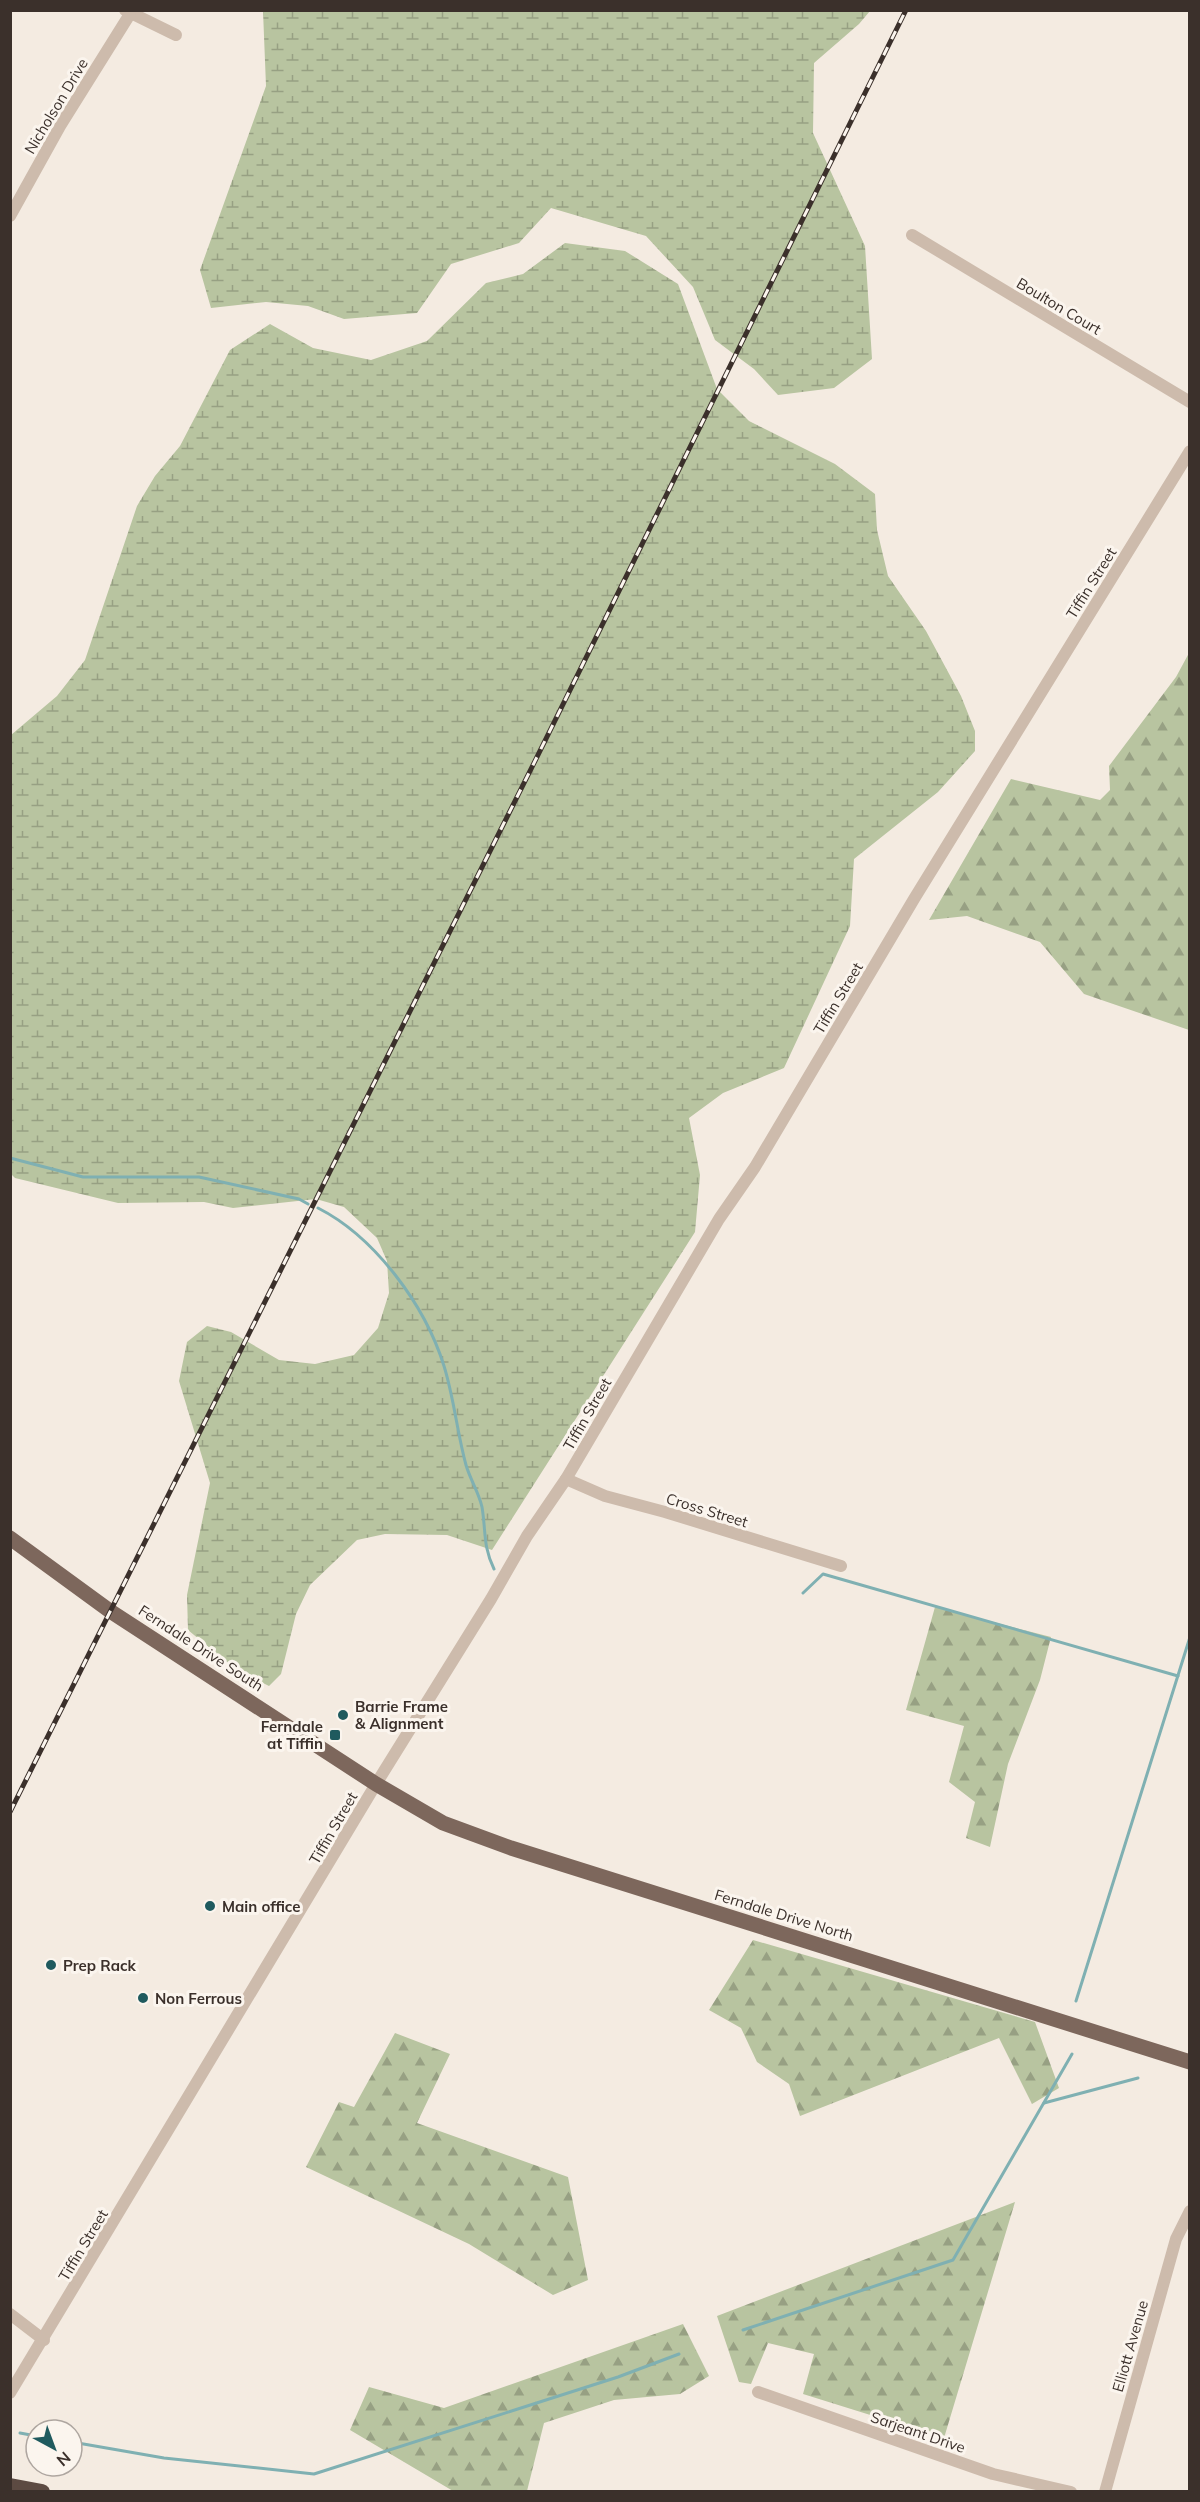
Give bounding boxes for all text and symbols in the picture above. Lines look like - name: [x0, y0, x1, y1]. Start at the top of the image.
- street label: Nicholson Drive: [20, 55, 92, 157]
- street label: Boulton Court: [1013, 273, 1105, 339]
- street label: Tiffin Street: [1062, 544, 1120, 622]
- street label: Tiffin Street: [809, 959, 867, 1037]
- street label: Tiffin Street: [559, 1374, 615, 1454]
- street label: Cross Street: [664, 1489, 750, 1531]
- street label: Ferndale Drive South: [135, 1601, 267, 1695]
- place label: Barrie Frame & Alignment: [355, 1697, 448, 1733]
- marker: Barrie Frame & Alignment: [336, 1708, 350, 1722]
- place label: Ferndale at Tiffin: [261, 1717, 323, 1753]
- marker: Ferndale at Tiffin: [328, 1728, 342, 1742]
- street label: Tiffin Street: [305, 1788, 361, 1868]
- street label: Ferndale Drive North: [712, 1885, 856, 1945]
- place label: Main office: [222, 1897, 300, 1916]
- marker: Main office: [203, 1899, 217, 1913]
- place label: Prep Rack: [63, 1956, 137, 1975]
- marker: Prep Rack: [44, 1958, 58, 1972]
- place label: Non Ferrous: [155, 1989, 242, 2008]
- marker: Non Ferrous: [136, 1991, 150, 2005]
- street label: Tiffin Street: [54, 2206, 112, 2284]
- street label: Elliott Avenue: [1108, 2298, 1152, 2394]
- street label: Sarjeant Drive: [868, 2407, 968, 2457]
- north arrow: [24, 2418, 84, 2478]
- text: N: [53, 2448, 75, 2471]

